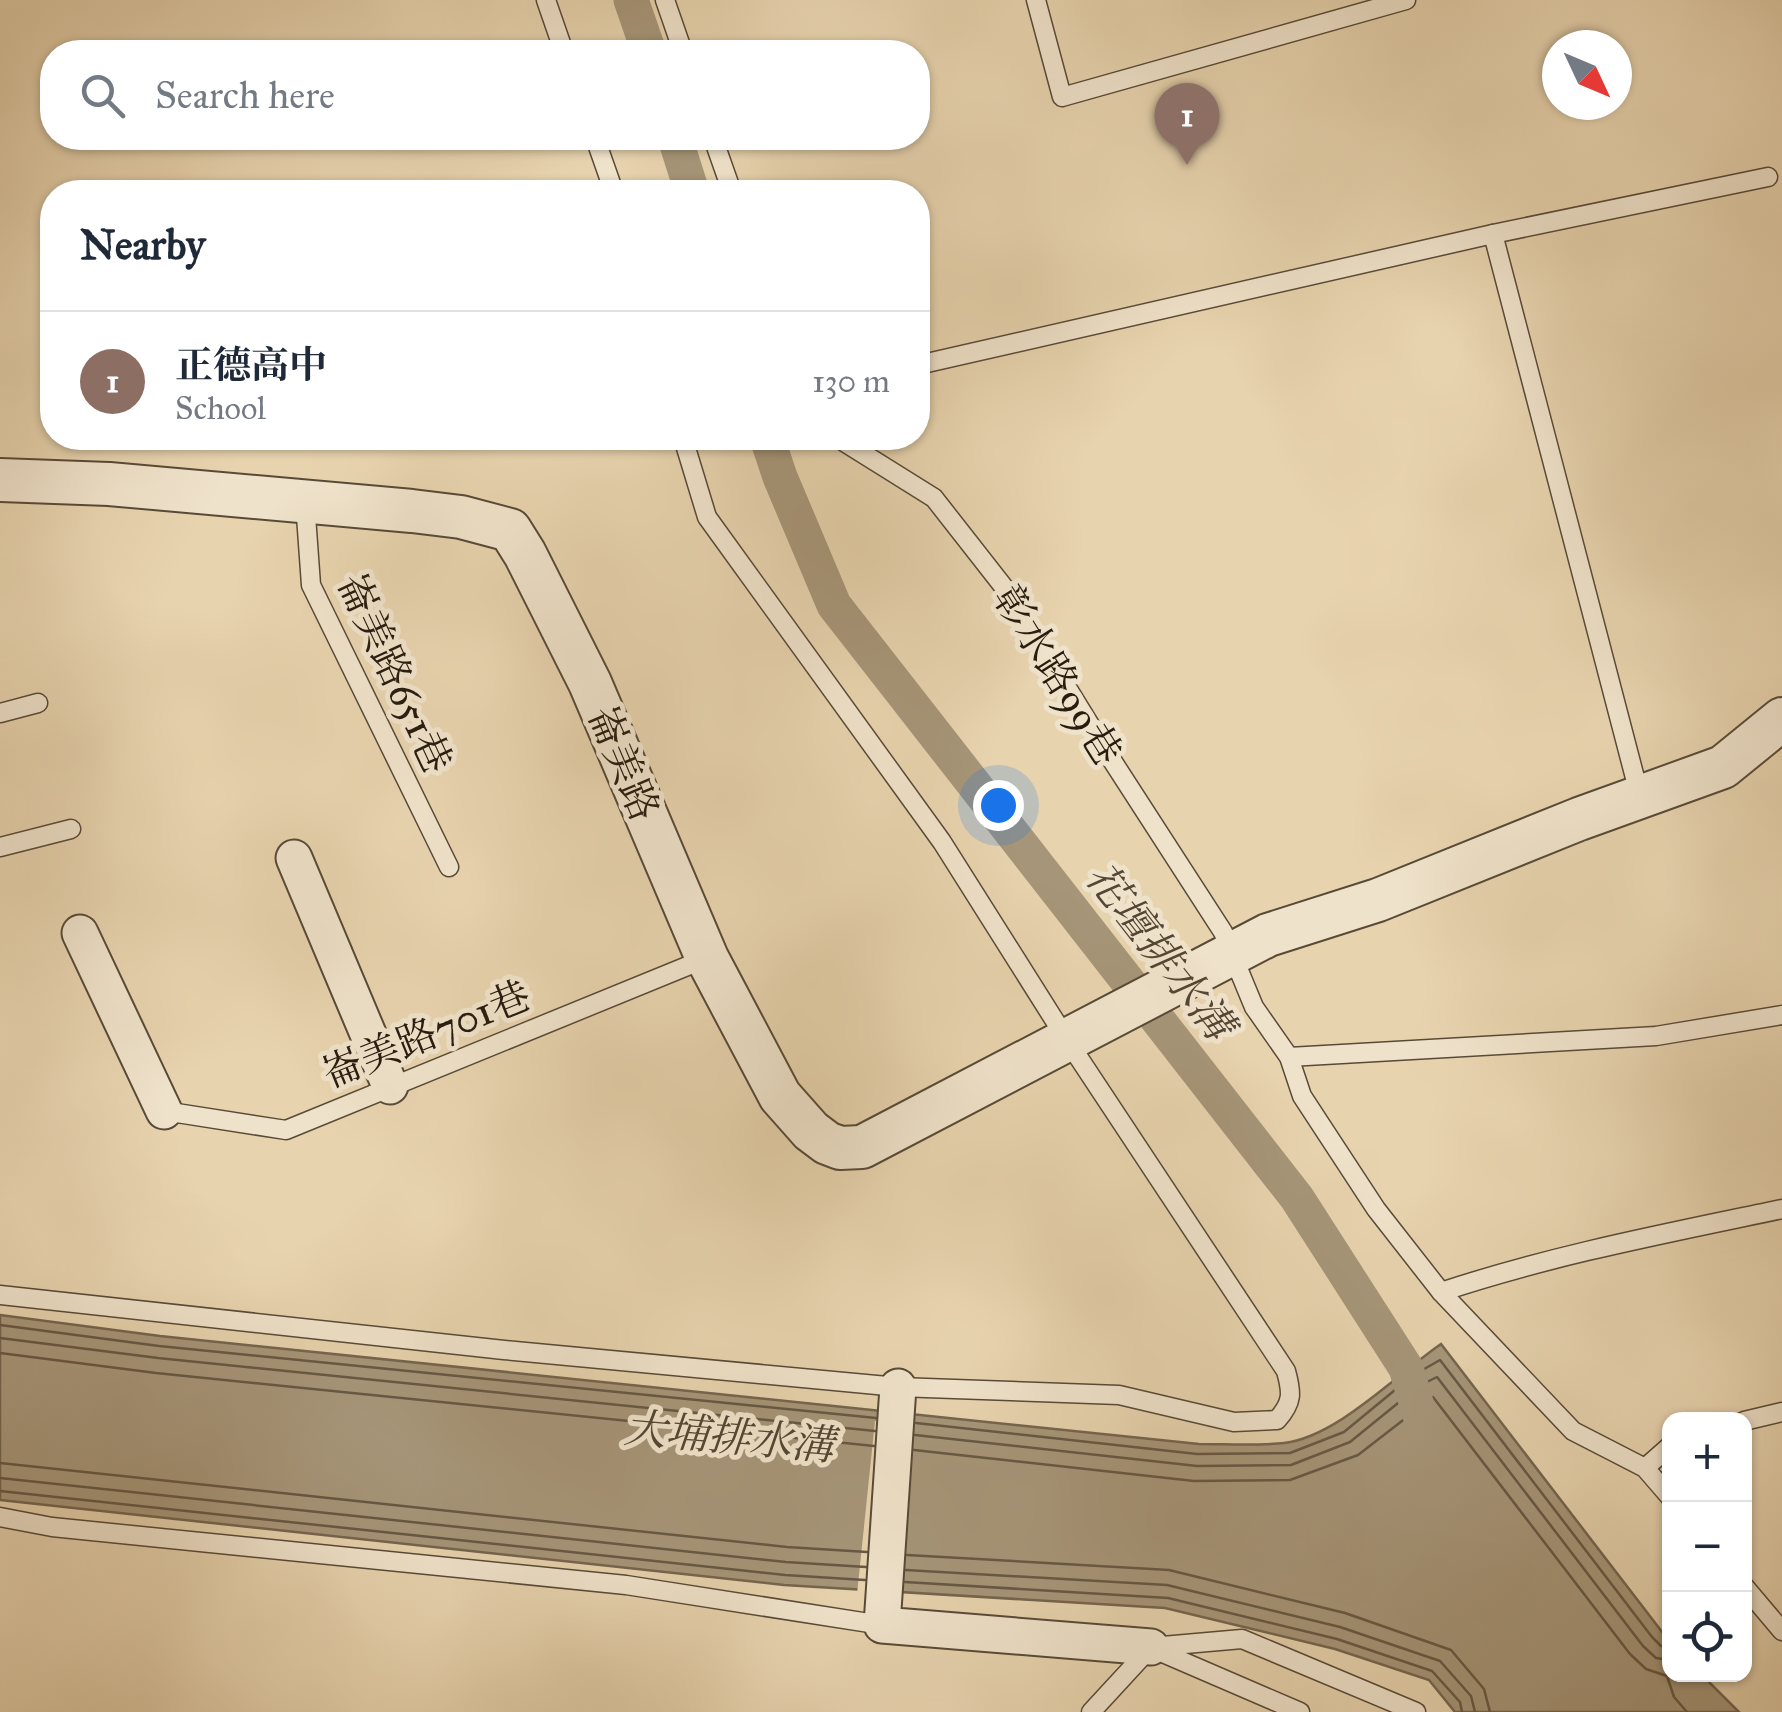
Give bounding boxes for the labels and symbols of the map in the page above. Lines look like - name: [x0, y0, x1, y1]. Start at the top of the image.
- north arrow: [1542, 30, 1632, 120]
- pin: 1: [1154, 82, 1220, 165]
- street label: 崙美路651巷: [327, 565, 462, 781]
- street label: 彰水路99巷: [983, 576, 1132, 774]
- street label: 崙美路: [578, 698, 670, 828]
- your location: [973, 780, 1024, 831]
- water label: 花壇排水溝: [1074, 852, 1248, 1054]
- street label: 崙美路701巷: [315, 971, 537, 1098]
- water label: 大埔排水溝: [622, 1402, 842, 1473]

